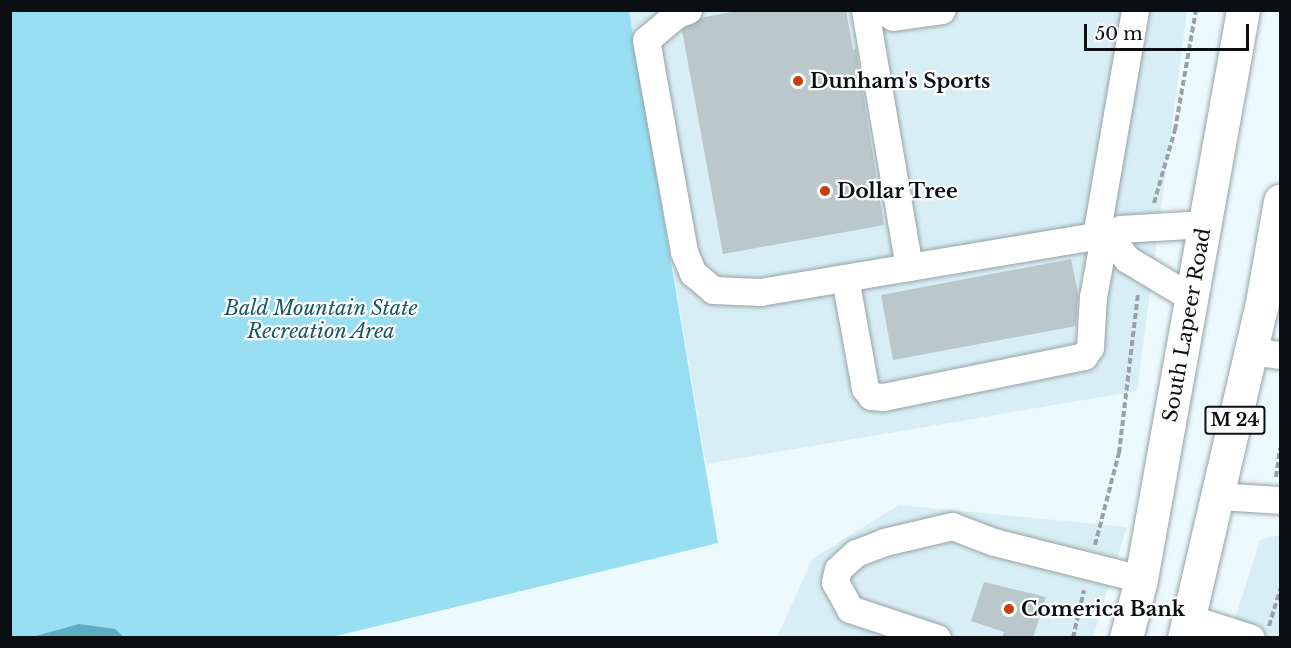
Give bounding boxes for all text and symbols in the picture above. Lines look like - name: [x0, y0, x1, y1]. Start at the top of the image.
- scale bar: [1087, 12, 1252, 50]
- text: 50 m: [1095, 23, 1143, 45]
- place label: Dunham's Sports: [810, 69, 990, 93]
- marker: Dunham's Sports: [791, 74, 805, 88]
- place label: Dollar Tree: [837, 179, 959, 203]
- marker: Dollar Tree: [818, 184, 832, 198]
- street label: South Lapeer Road: [1158, 226, 1216, 424]
- park label: Bald Mountain State Recreation Area: [224, 297, 418, 344]
- road number: M 24: [1204, 405, 1266, 435]
- place label: Comerica Bank: [1021, 597, 1185, 621]
- marker: Comerica Bank: [1002, 602, 1016, 616]

